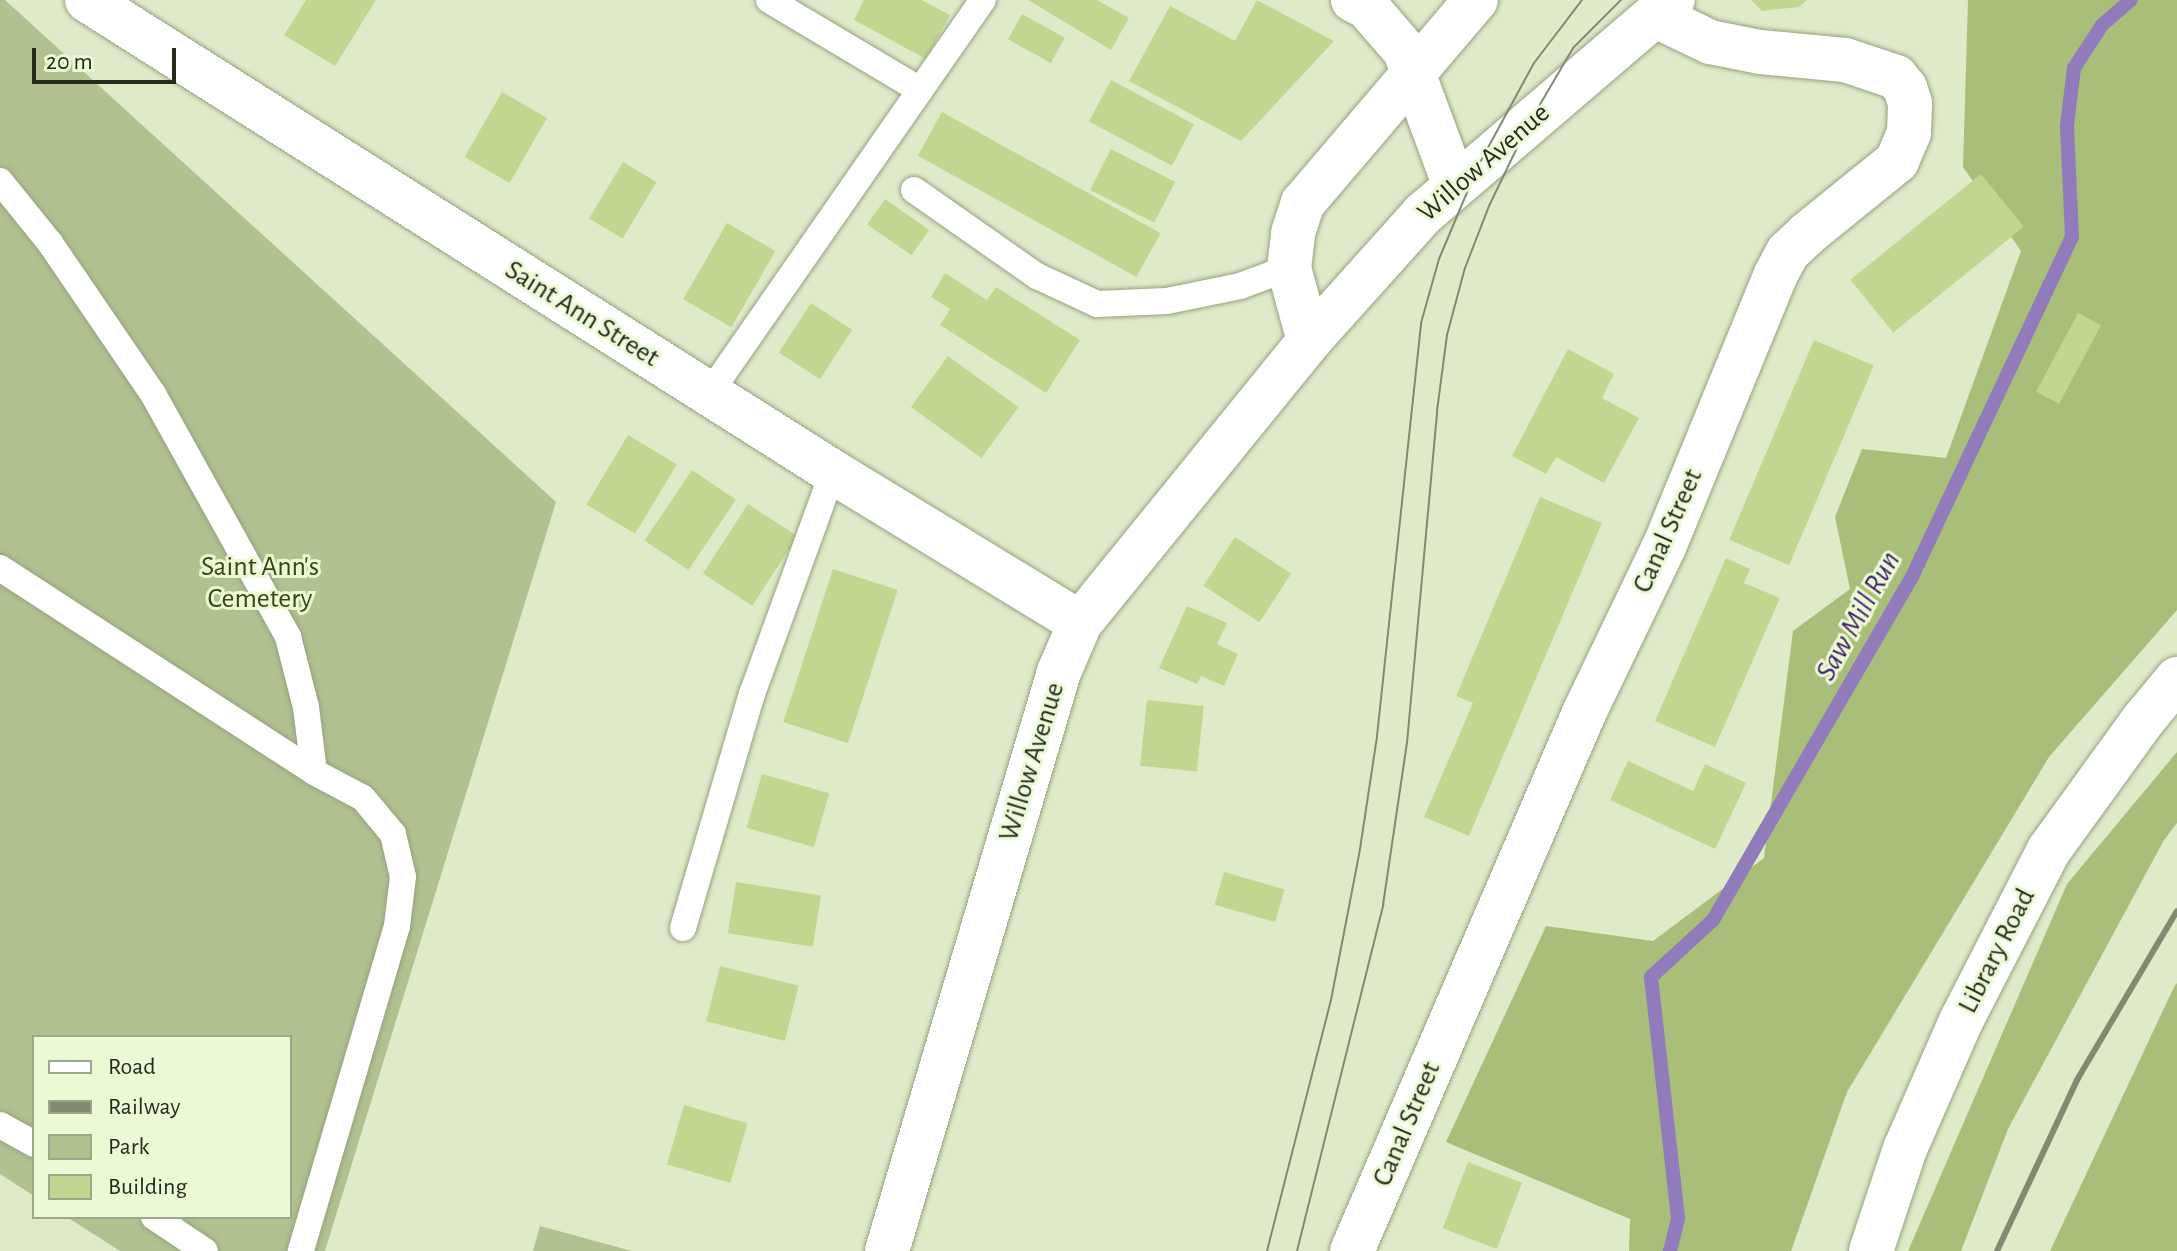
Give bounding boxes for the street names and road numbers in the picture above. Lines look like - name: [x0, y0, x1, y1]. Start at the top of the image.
- street label: Willow Avenue: [1411, 96, 1557, 230]
- street label: Saint Ann Street: [499, 253, 665, 375]
- street label: Canal Street: [1626, 464, 1710, 598]
- street label: Willow Avenue: [992, 679, 1072, 845]
- street label: Library Road: [1951, 883, 2043, 1019]
- street label: Canal Street: [1366, 1057, 1448, 1191]

